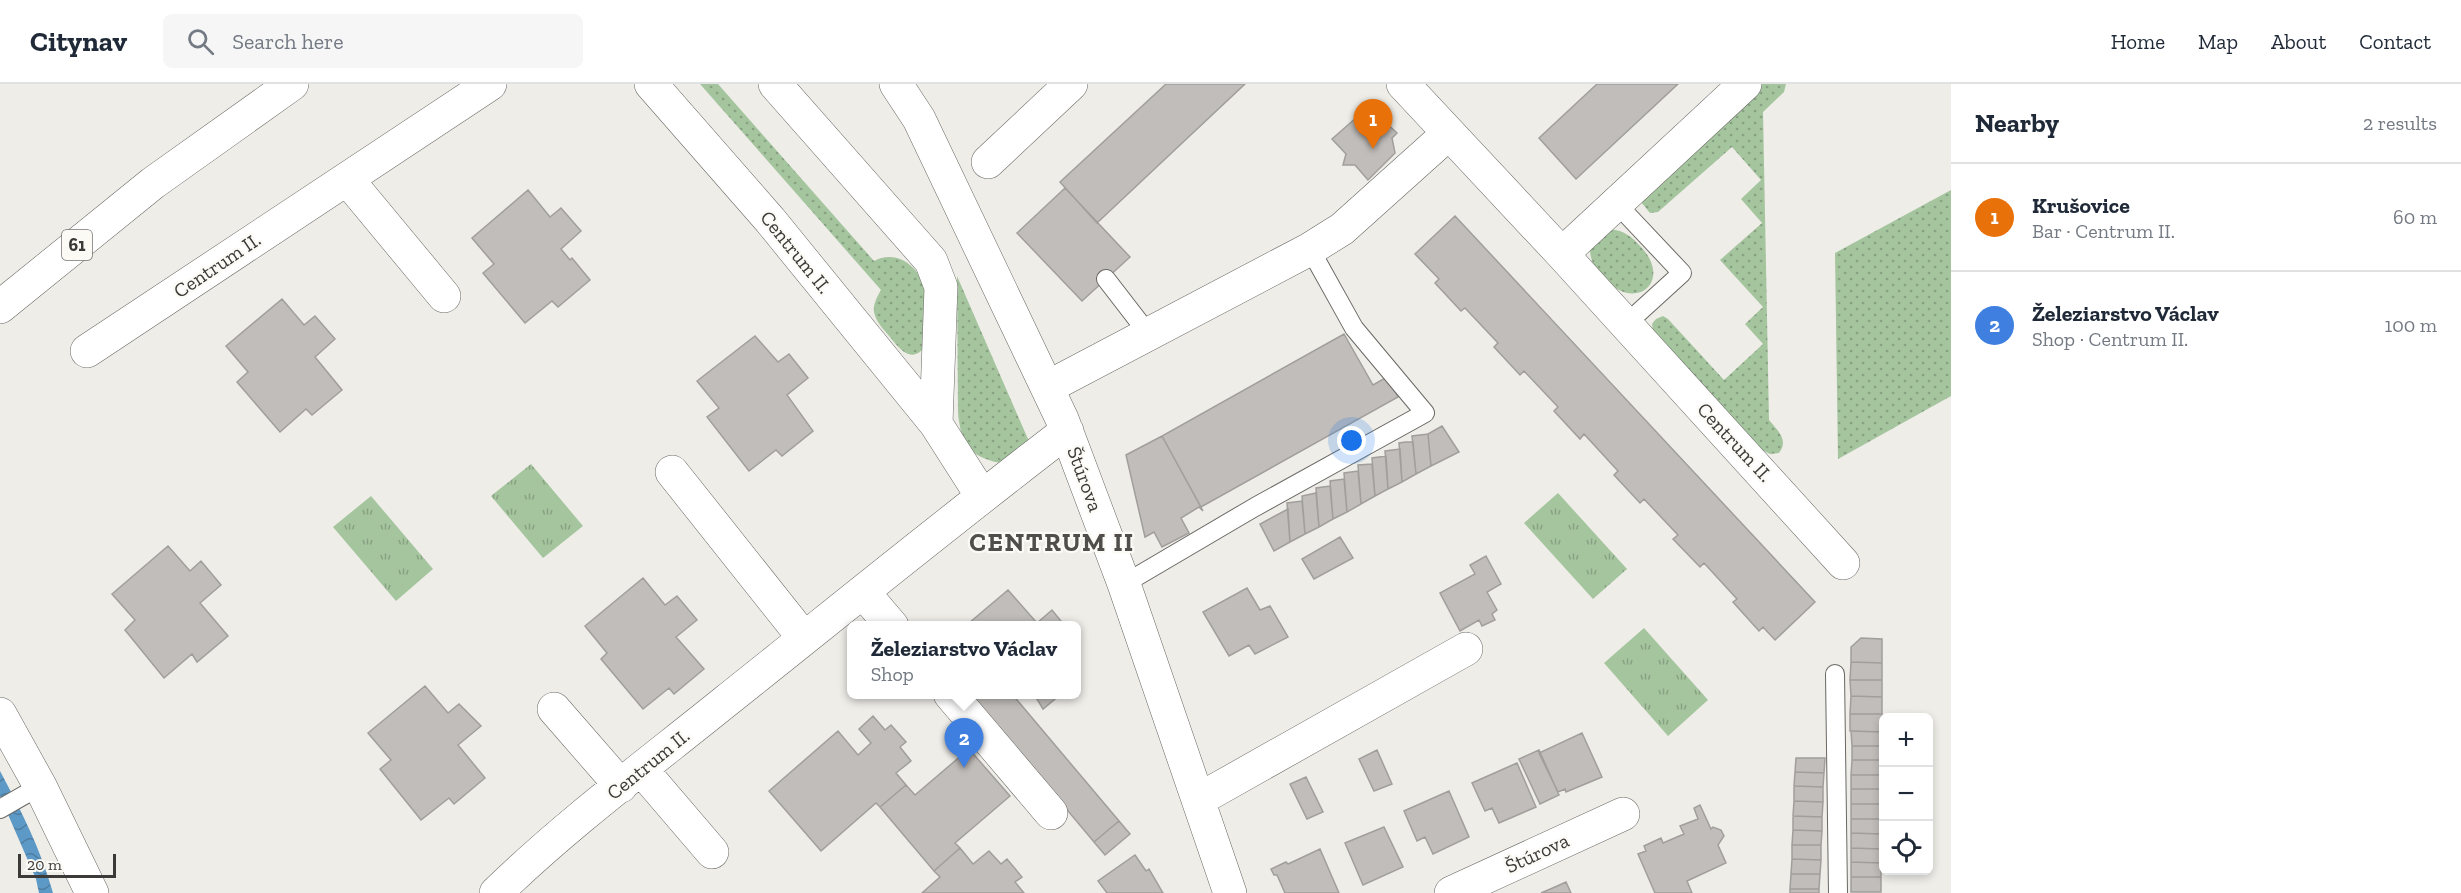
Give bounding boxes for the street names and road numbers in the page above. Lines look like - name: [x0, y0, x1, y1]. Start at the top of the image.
- street label: Centrum II.: [755, 206, 837, 298]
- street label: Centrum II.: [169, 227, 265, 303]
- road number: 61: [62, 230, 92, 260]
- street label: Centrum II.: [1692, 397, 1778, 487]
- street label: Štúrova: [1062, 443, 1108, 515]
- street label: Centrum II.: [602, 723, 694, 805]
- street label: Štúrova: [1501, 828, 1573, 878]

